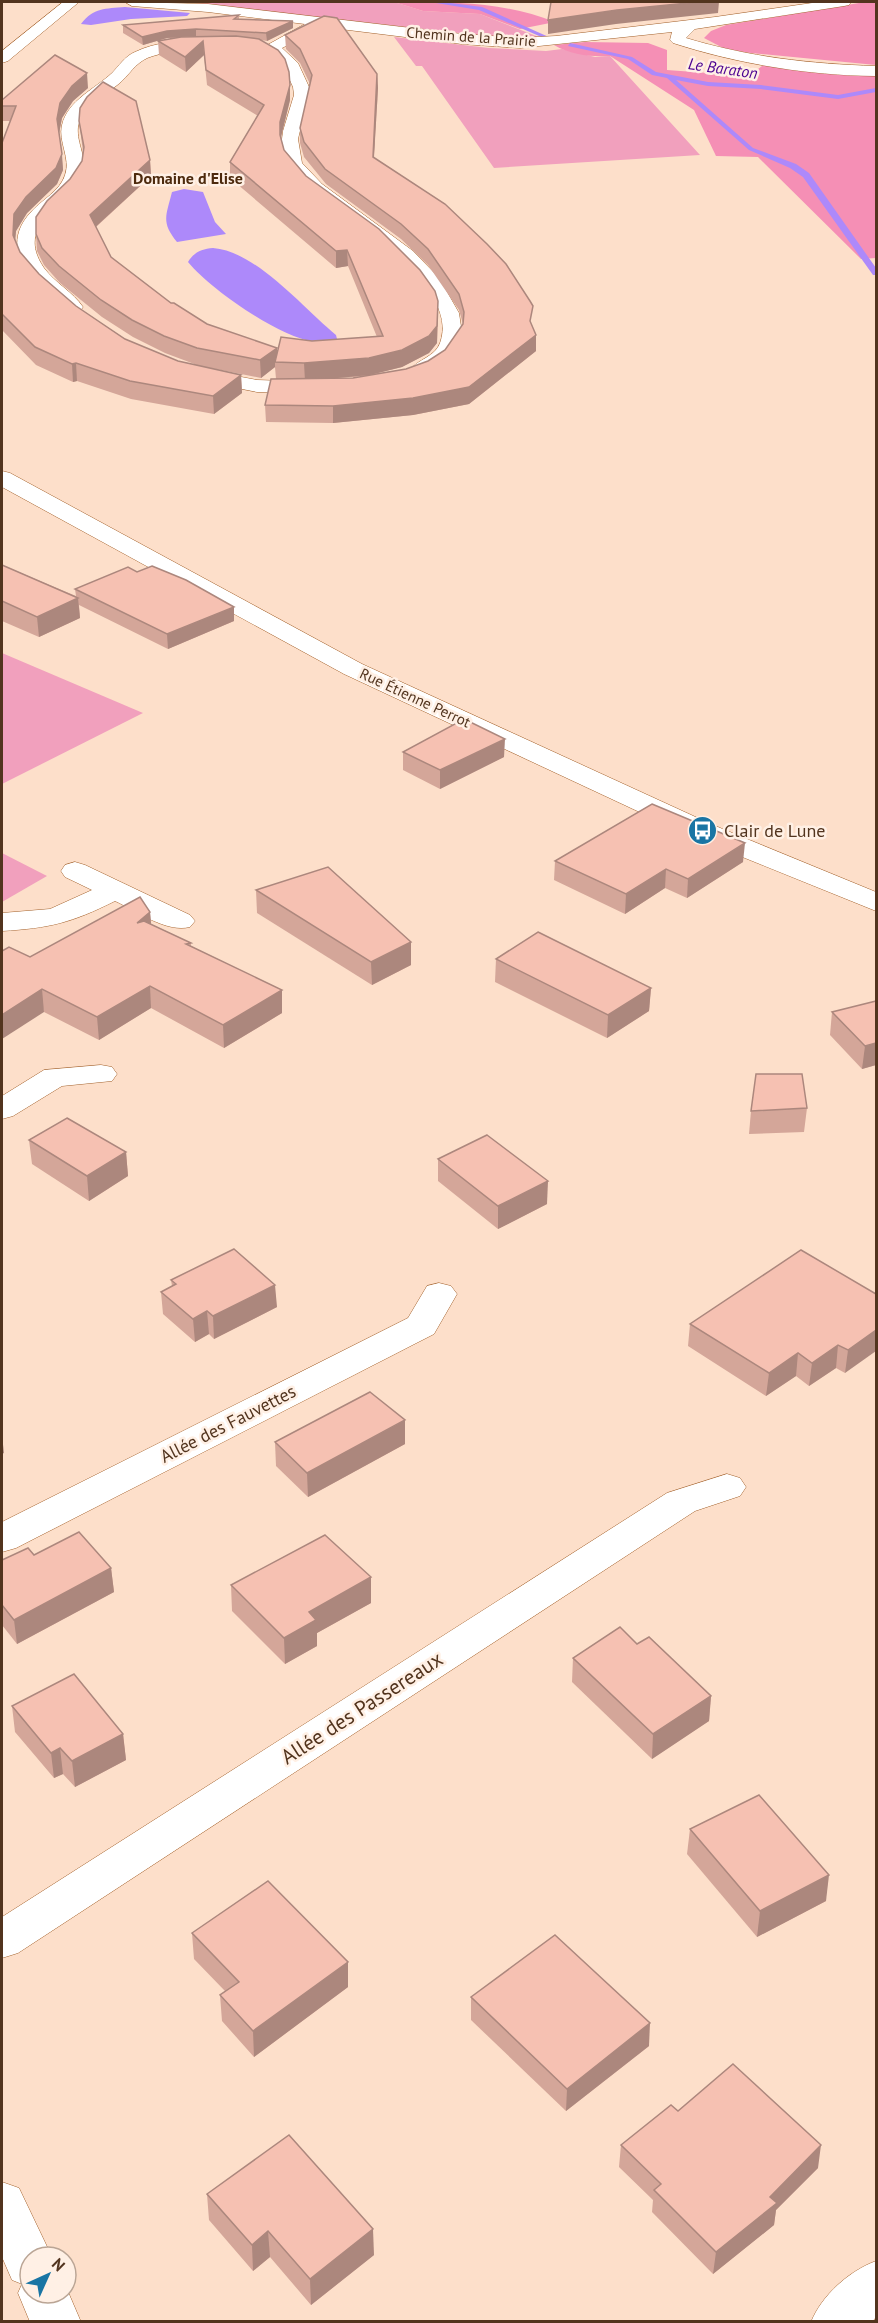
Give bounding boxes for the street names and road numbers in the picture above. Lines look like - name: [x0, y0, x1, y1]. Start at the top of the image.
- street label: Chemin de la Prairie: [406, 23, 536, 50]
- street label: Rue Étienne Perrot: [357, 664, 474, 732]
- street label: Allée des Fauvettes: [156, 1379, 300, 1468]
- street label: Allée des Passereaux: [276, 1645, 448, 1770]

